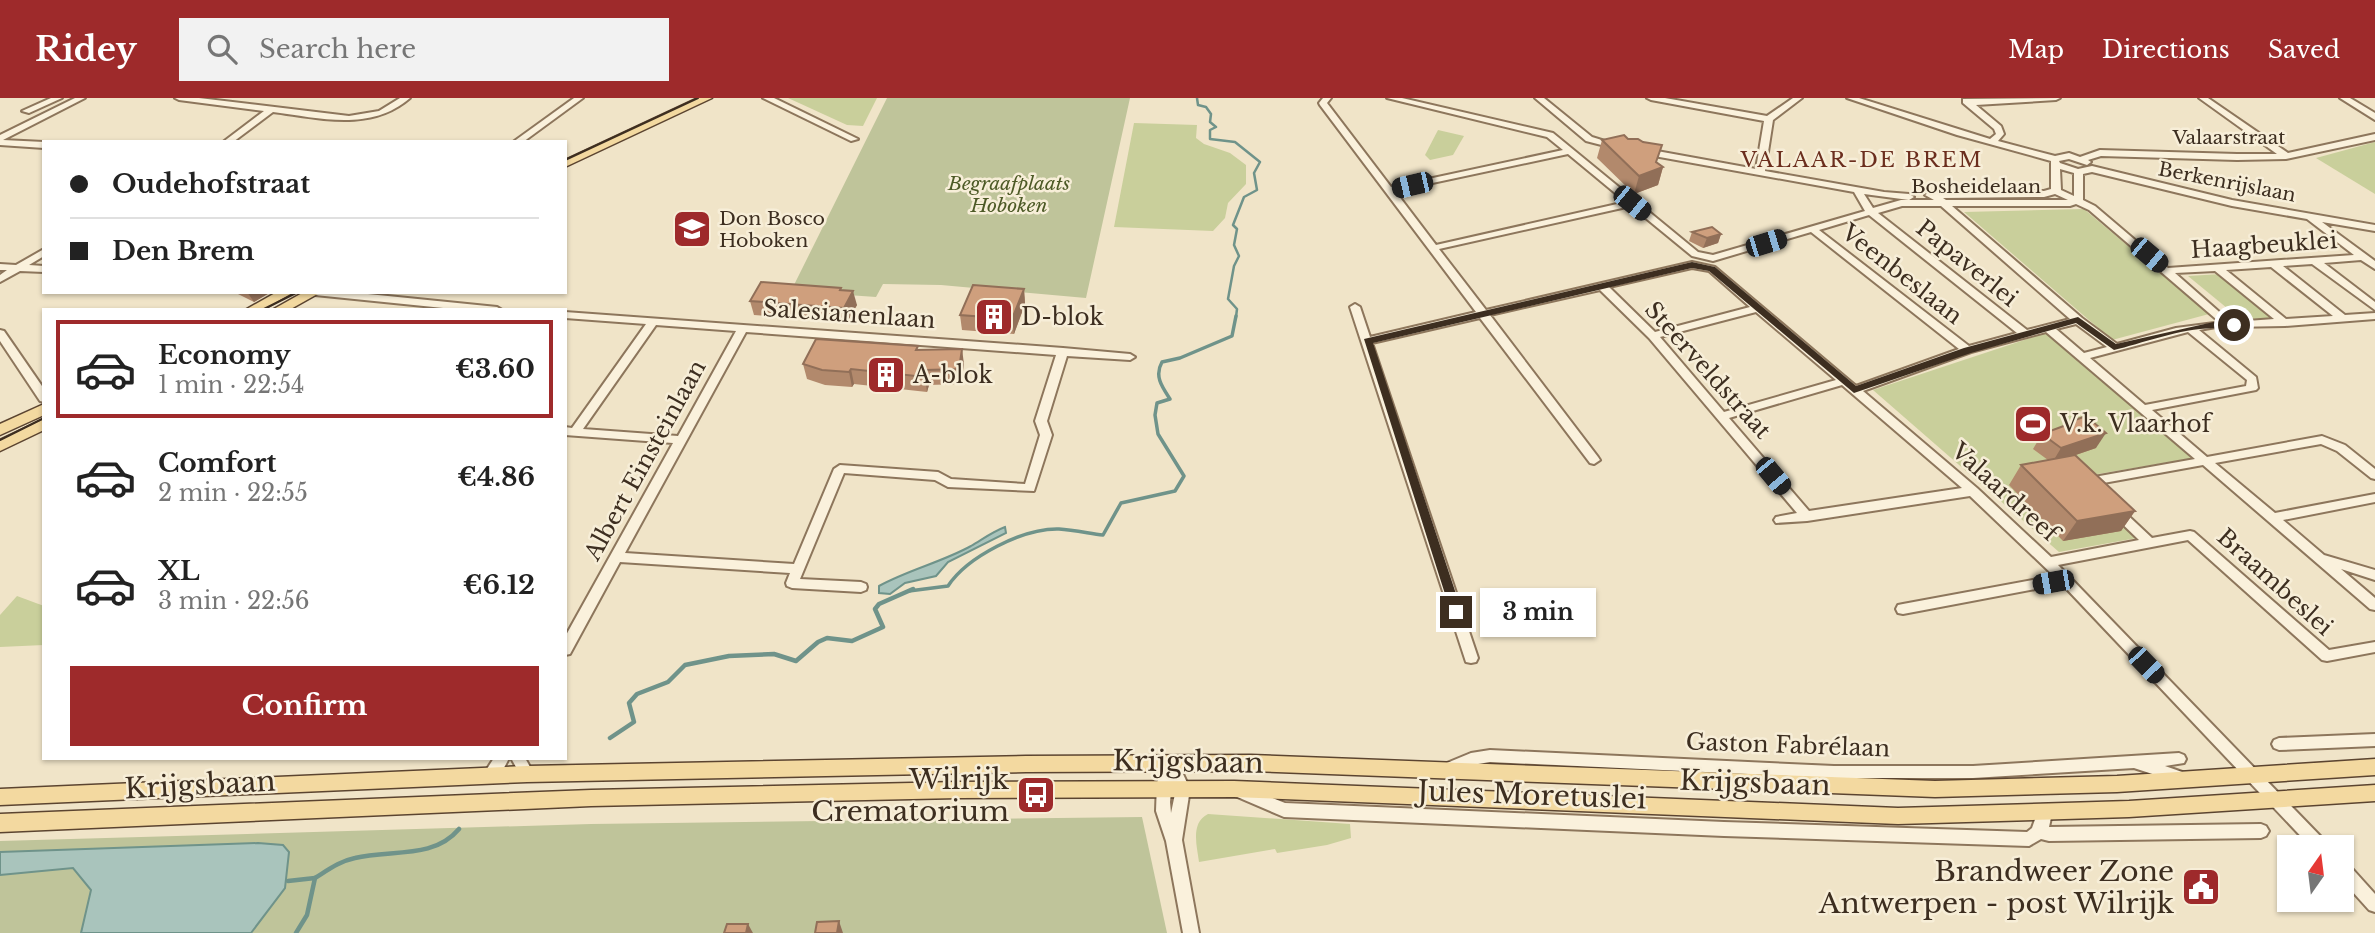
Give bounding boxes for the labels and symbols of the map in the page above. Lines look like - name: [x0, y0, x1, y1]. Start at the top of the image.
- street label: Valaarstraat: [2171, 126, 2286, 149]
- district label: VALAAR-DE BREM: [1739, 147, 1984, 173]
- street label: Berkenrijslaan: [2156, 157, 2298, 207]
- car: [1390, 170, 1435, 200]
- park label: Begraafplaats Hoboken: [947, 172, 1070, 217]
- street label: Bosheidelaan: [1911, 175, 2041, 198]
- car: [1610, 182, 1655, 224]
- place label: Don Bosco Hoboken: [719, 207, 825, 252]
- school or university icon: Don Bosco Hoboken: [671, 208, 713, 250]
- street label: Papaverlei: [1911, 214, 2023, 312]
- street label: Veenbeslaan: [1835, 217, 1968, 330]
- street label: Haagbeuklei: [2190, 226, 2338, 264]
- car: [1743, 227, 1790, 259]
- car: [2127, 233, 2172, 277]
- street label: Salesianenlaan: [762, 294, 936, 334]
- building icon: D-blok: [973, 296, 1015, 338]
- street label: Steerveldstraat: [1639, 296, 1777, 445]
- place label: D-blok: [1021, 303, 1105, 331]
- route start: [2218, 309, 2250, 341]
- building icon: A-blok: [865, 354, 907, 396]
- street label: Albert Einsteinlaan: [578, 355, 712, 566]
- place label: A-blok: [912, 361, 994, 389]
- sports icon: V.k. Vlaarhof: [2012, 403, 2054, 445]
- place label: V.k. Vlaarhof: [2059, 410, 2213, 438]
- street label: Valaardreef: [1945, 436, 2066, 549]
- car: [1752, 453, 1795, 499]
- street label: Braambeslei: [2211, 523, 2339, 641]
- car: [2031, 568, 2076, 596]
- callout: 3 min: [1480, 588, 1596, 636]
- route end: [1440, 596, 1472, 628]
- car: [2124, 643, 2169, 687]
- street label: Gaston Fabrélaan: [1685, 727, 1891, 763]
- street label: Krijgsbaan: [1112, 743, 1264, 781]
- place label: Wilrijk Crematorium: [811, 762, 1010, 829]
- street label: Krijgsbaan: [1679, 763, 1831, 803]
- street label: Krijgsbaan: [124, 764, 276, 806]
- street label: Jules Moretuslei: [1413, 773, 1647, 816]
- bus stop icon: Wilrijk Crematorium: [1015, 774, 1057, 816]
- north arrow: [2277, 835, 2354, 912]
- place label: Brandweer Zone Antwerpen - post Wilrijk: [1818, 854, 2175, 921]
- public building icon: Brandweer Zone Antwerpen - post Wilrijk: [2180, 866, 2222, 908]

